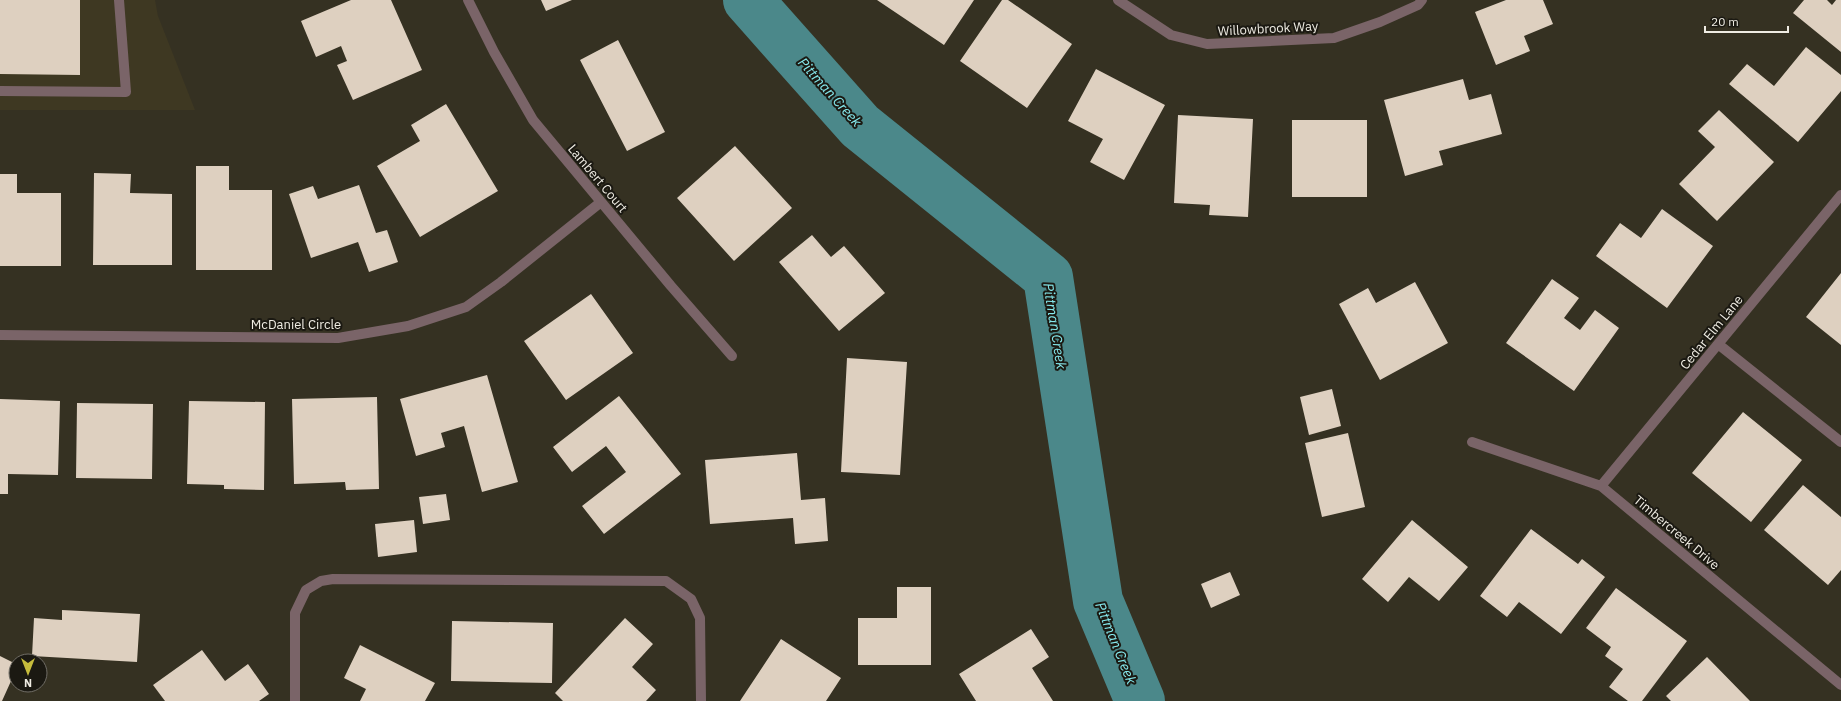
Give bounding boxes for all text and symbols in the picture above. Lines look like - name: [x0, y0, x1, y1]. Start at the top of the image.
- scale bar: [1705, 8, 1788, 34]
- text: 20 m: [1711, 14, 1739, 29]
- street label: Willowbrook Way: [1217, 17, 1319, 40]
- water label: Pittman Creek: [794, 54, 866, 131]
- street label: Lambert Court: [564, 141, 631, 216]
- water label: Pittman Creek: [1039, 282, 1071, 371]
- street label: Cedar Elm Lane: [1676, 292, 1747, 373]
- street label: McDaniel Circle: [251, 316, 341, 333]
- street label: Timbercreek Drive: [1630, 491, 1723, 573]
- water label: Pittman Creek: [1091, 599, 1141, 687]
- north arrow: [8, 653, 48, 693]
- text: N: [24, 676, 32, 690]

